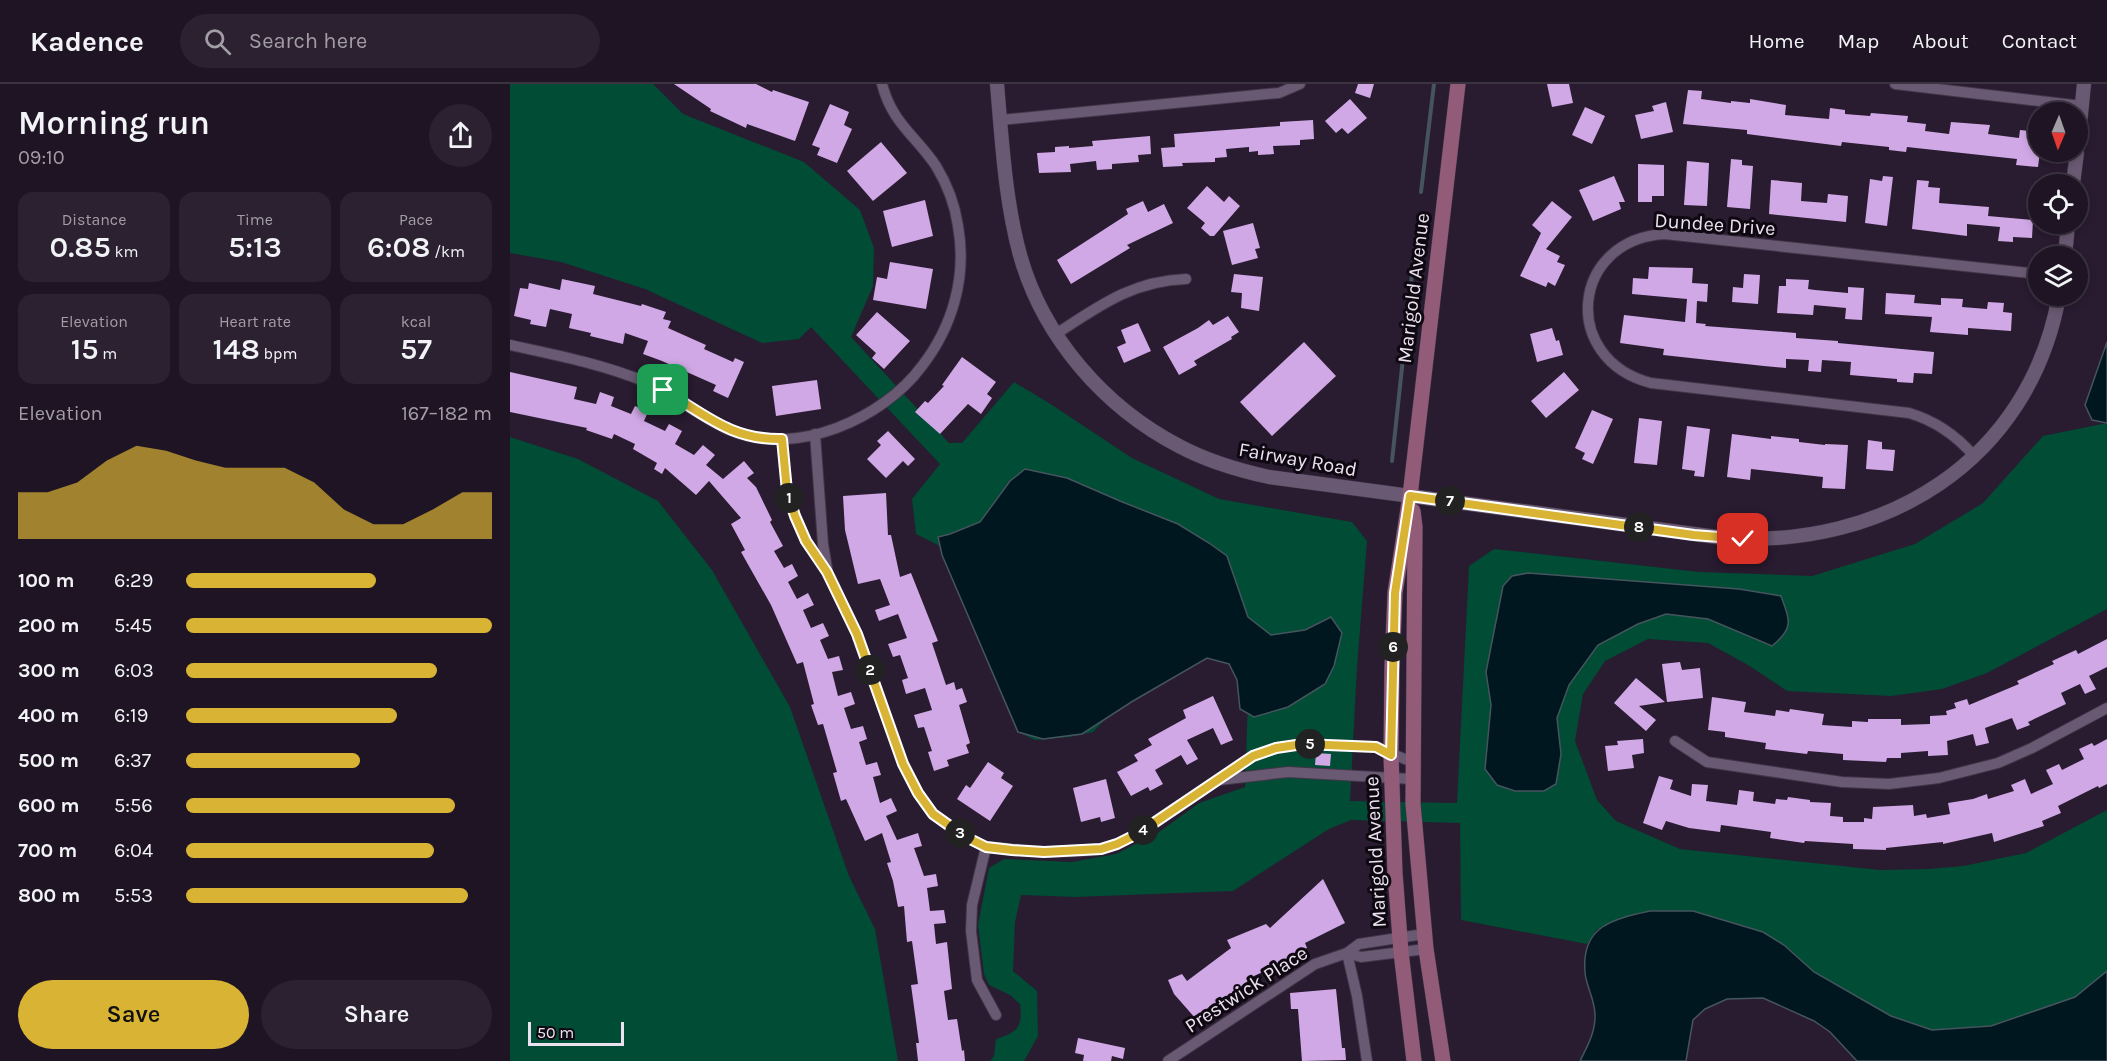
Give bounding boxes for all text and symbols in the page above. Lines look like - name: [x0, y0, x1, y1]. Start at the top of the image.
- search box: [180, 14, 600, 68]
- text: Kadence: [30, 25, 144, 58]
- icon: search: [201, 25, 234, 58]
- text: Search here: [249, 28, 367, 54]
- text: Home: [1749, 29, 1805, 53]
- text: Map: [1838, 29, 1879, 53]
- text: About: [1912, 29, 1969, 53]
- text: Contact: [2002, 29, 2077, 53]
- north arrow: [2028, 102, 2088, 162]
- map controls: [2028, 102, 2088, 306]
- text: Morning run: [18, 104, 210, 142]
- button: share: [429, 104, 492, 167]
- text: 09:10: [18, 146, 65, 169]
- button: locate: [2028, 174, 2088, 234]
- street label: Dundee Drive: [1654, 209, 1776, 240]
- text: Distance: [62, 210, 126, 229]
- text: Time: [237, 210, 273, 229]
- text: Pace: [399, 210, 433, 229]
- street label: Marigold Avenue: [1393, 212, 1434, 365]
- text: 0.85: [49, 229, 111, 265]
- text: 5:13: [228, 229, 282, 265]
- text: 6:08: [367, 229, 430, 265]
- text: km: [111, 242, 139, 261]
- text: /km: [430, 242, 465, 261]
- button: layers: [2028, 246, 2088, 306]
- text: Elevation: [60, 312, 128, 331]
- text: Heart rate: [219, 312, 291, 331]
- text: kcal: [401, 312, 431, 331]
- text: 15: [71, 331, 99, 367]
- text: 148: [213, 331, 260, 367]
- text: 57: [400, 331, 432, 367]
- text: m: [99, 344, 117, 363]
- text: bpm: [260, 344, 297, 363]
- pin: [637, 364, 688, 415]
- icon: arrive: [646, 373, 679, 406]
- text: Elevation: [18, 402, 103, 425]
- text: 167–182 m: [401, 402, 492, 425]
- street label: Fairway Road: [1237, 438, 1359, 481]
- pin: 1: [774, 483, 804, 513]
- pin: 7: [1435, 486, 1465, 516]
- text: 1: [786, 488, 792, 507]
- text: 7: [1446, 491, 1454, 510]
- pin: 8: [1624, 512, 1654, 542]
- pin: [1717, 513, 1768, 564]
- text: 8: [1634, 517, 1644, 536]
- icon: check: [1726, 522, 1759, 555]
- text: 100 m: [18, 569, 74, 592]
- text: 6:29: [114, 569, 153, 592]
- text: 200 m: [18, 614, 79, 637]
- text: 5:45: [114, 614, 152, 637]
- pin: 6: [1378, 632, 1408, 662]
- text: 6: [1388, 637, 1398, 656]
- pin: 2: [855, 655, 885, 685]
- text: 300 m: [18, 659, 80, 682]
- text: 6:03: [114, 659, 154, 682]
- text: 2: [865, 660, 875, 679]
- text: 400 m: [18, 704, 79, 727]
- text: 6:19: [114, 704, 148, 727]
- pin: 5: [1295, 729, 1325, 759]
- text: 5: [1305, 734, 1315, 753]
- text: 500 m: [18, 749, 79, 772]
- text: 6:37: [114, 749, 151, 772]
- street label: Marigold Avenue: [1360, 776, 1391, 928]
- text: 600 m: [18, 794, 79, 817]
- text: 5:56: [114, 794, 153, 817]
- pin: 4: [1128, 815, 1158, 845]
- pin: 3: [945, 818, 975, 848]
- text: 4: [1138, 820, 1148, 839]
- text: 3: [955, 823, 965, 842]
- text: 700 m: [18, 839, 77, 862]
- text: 6:04: [114, 839, 153, 862]
- text: 800 m: [18, 884, 80, 907]
- text: 5:53: [114, 884, 153, 907]
- street label: Prestwick Place: [1181, 941, 1312, 1038]
- button: Save: [18, 980, 249, 1049]
- button: Share: [261, 980, 492, 1049]
- scale bar: [528, 1019, 624, 1046]
- text: 50 m: [537, 1023, 574, 1042]

